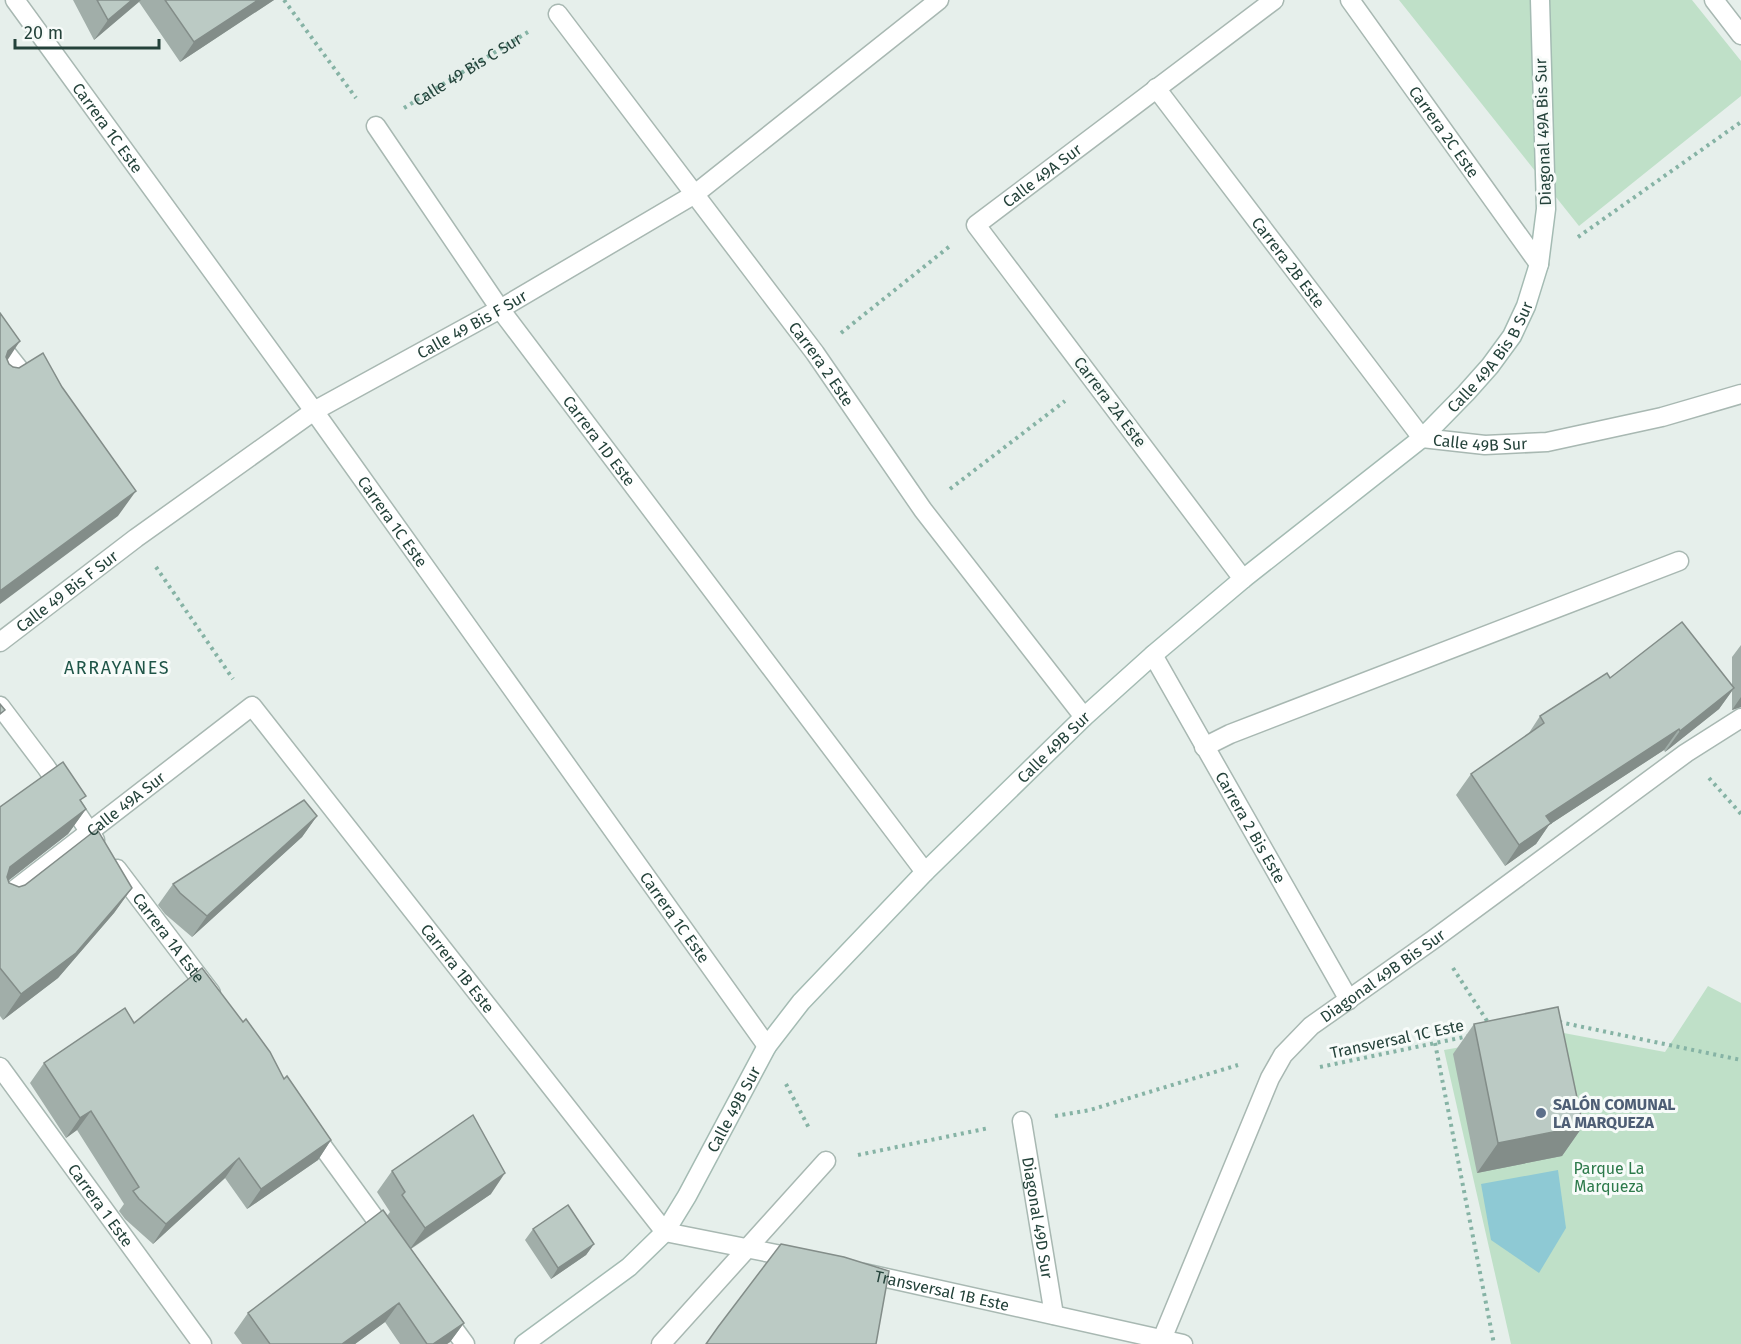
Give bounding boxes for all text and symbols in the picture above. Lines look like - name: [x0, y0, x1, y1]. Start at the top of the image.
- scale bar: [15, 12, 159, 50]
- text: 20 m: [24, 22, 63, 44]
- street label: Calle 49 Bis C Sur: [409, 28, 526, 110]
- street label: Diagonal 49A Bis Sur: [1531, 57, 1555, 206]
- street label: Carrera 1C Este: [69, 79, 147, 177]
- street label: Carrera 2C Este: [1405, 82, 1483, 181]
- street label: Calle 49A Sur: [999, 139, 1086, 211]
- street label: Carrera 2B Este: [1248, 213, 1329, 311]
- street label: Calle 49 Bis F Sur: [414, 285, 531, 362]
- street label: Calle 49A Bis B Sur: [1443, 298, 1537, 416]
- street label: Carrera 2 Este: [785, 318, 858, 410]
- street label: Carrera 2A Este: [1070, 353, 1150, 451]
- street label: Carrera 1D Este: [559, 392, 640, 490]
- street label: Calle 49B Sur: [1432, 430, 1528, 455]
- street label: Carrera 1C Este: [354, 472, 432, 571]
- street label: Calle 49 Bis F Sur: [12, 546, 122, 636]
- district label: ARRAYANES: [64, 657, 170, 679]
- street label: Calle 49B Sur: [1013, 707, 1094, 787]
- street label: Calle 49A Sur: [83, 767, 169, 840]
- street label: Carrera 2 Bis Este: [1212, 768, 1290, 886]
- street label: Carrera 1C Este: [636, 868, 714, 966]
- street label: Carrera 1A Este: [129, 889, 209, 986]
- street label: Carrera 1B Este: [417, 920, 499, 1017]
- street label: Diagonal 49B Bis Sur: [1316, 924, 1449, 1026]
- street label: Transversal 1C Este: [1328, 1016, 1466, 1062]
- street label: Calle 49B Sur: [703, 1062, 764, 1155]
- place label: SALÓN COMUNAL LA MARQUEZA: [1553, 1094, 1676, 1132]
- marker: SALÓN COMUNAL LA MARQUEZA: [1534, 1106, 1548, 1120]
- street label: Diagonal 49D Sur: [1019, 1155, 1057, 1281]
- park label: Parque La Marqueza: [1573, 1159, 1645, 1196]
- street label: Carrera 1 Este: [64, 1160, 137, 1250]
- street label: Transversal 1B Este: [873, 1266, 1011, 1315]

